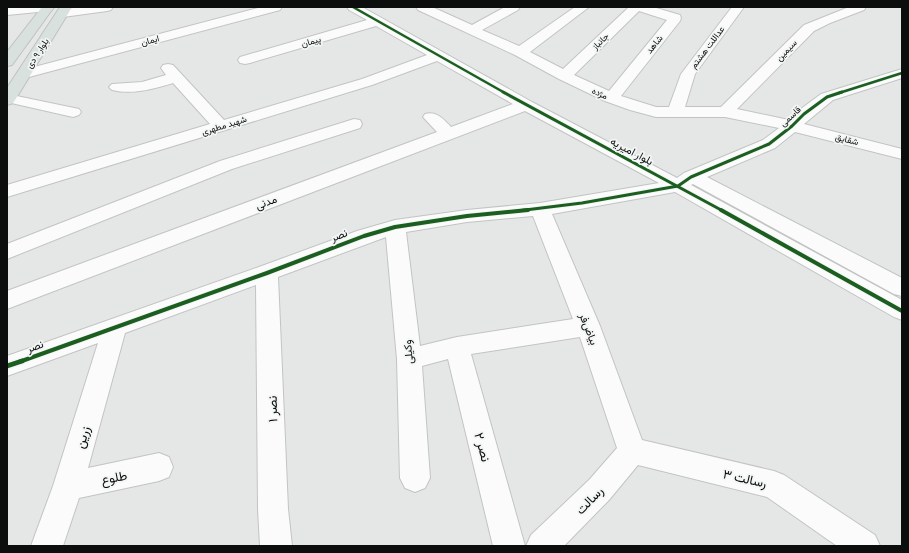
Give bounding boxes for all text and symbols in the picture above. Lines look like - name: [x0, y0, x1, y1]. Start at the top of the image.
- street label: عداللت هشتم: [687, 23, 727, 71]
- street label: جانباز: [588, 30, 612, 53]
- street label: ایمان: [139, 31, 161, 49]
- street label: پیمان: [300, 32, 322, 50]
- street label: شاهد: [642, 32, 666, 56]
- street label: بلوار ۹ دی: [22, 35, 52, 71]
- street label: سیمین: [772, 36, 800, 64]
- street label: مژده: [590, 84, 610, 102]
- street label: قاسمی: [777, 103, 803, 129]
- street label: شهید مطهری: [200, 112, 248, 138]
- street label: شقایق: [834, 130, 860, 148]
- street label: بلوار امیریه: [608, 133, 656, 169]
- street label: مدنی: [253, 191, 279, 213]
- street label: نصر: [327, 225, 350, 246]
- street label: بیاض‌فر: [575, 310, 602, 347]
- street label: نصر: [23, 336, 46, 357]
- street label: وکیلی: [399, 339, 417, 365]
- street label: نصر ۱: [262, 395, 282, 422]
- street label: زرین: [69, 423, 95, 451]
- street label: نصر ۲: [470, 430, 497, 464]
- street label: رسالت ۳: [721, 463, 769, 493]
- street label: طلوع: [99, 465, 129, 489]
- street label: رسالت: [570, 481, 608, 519]

